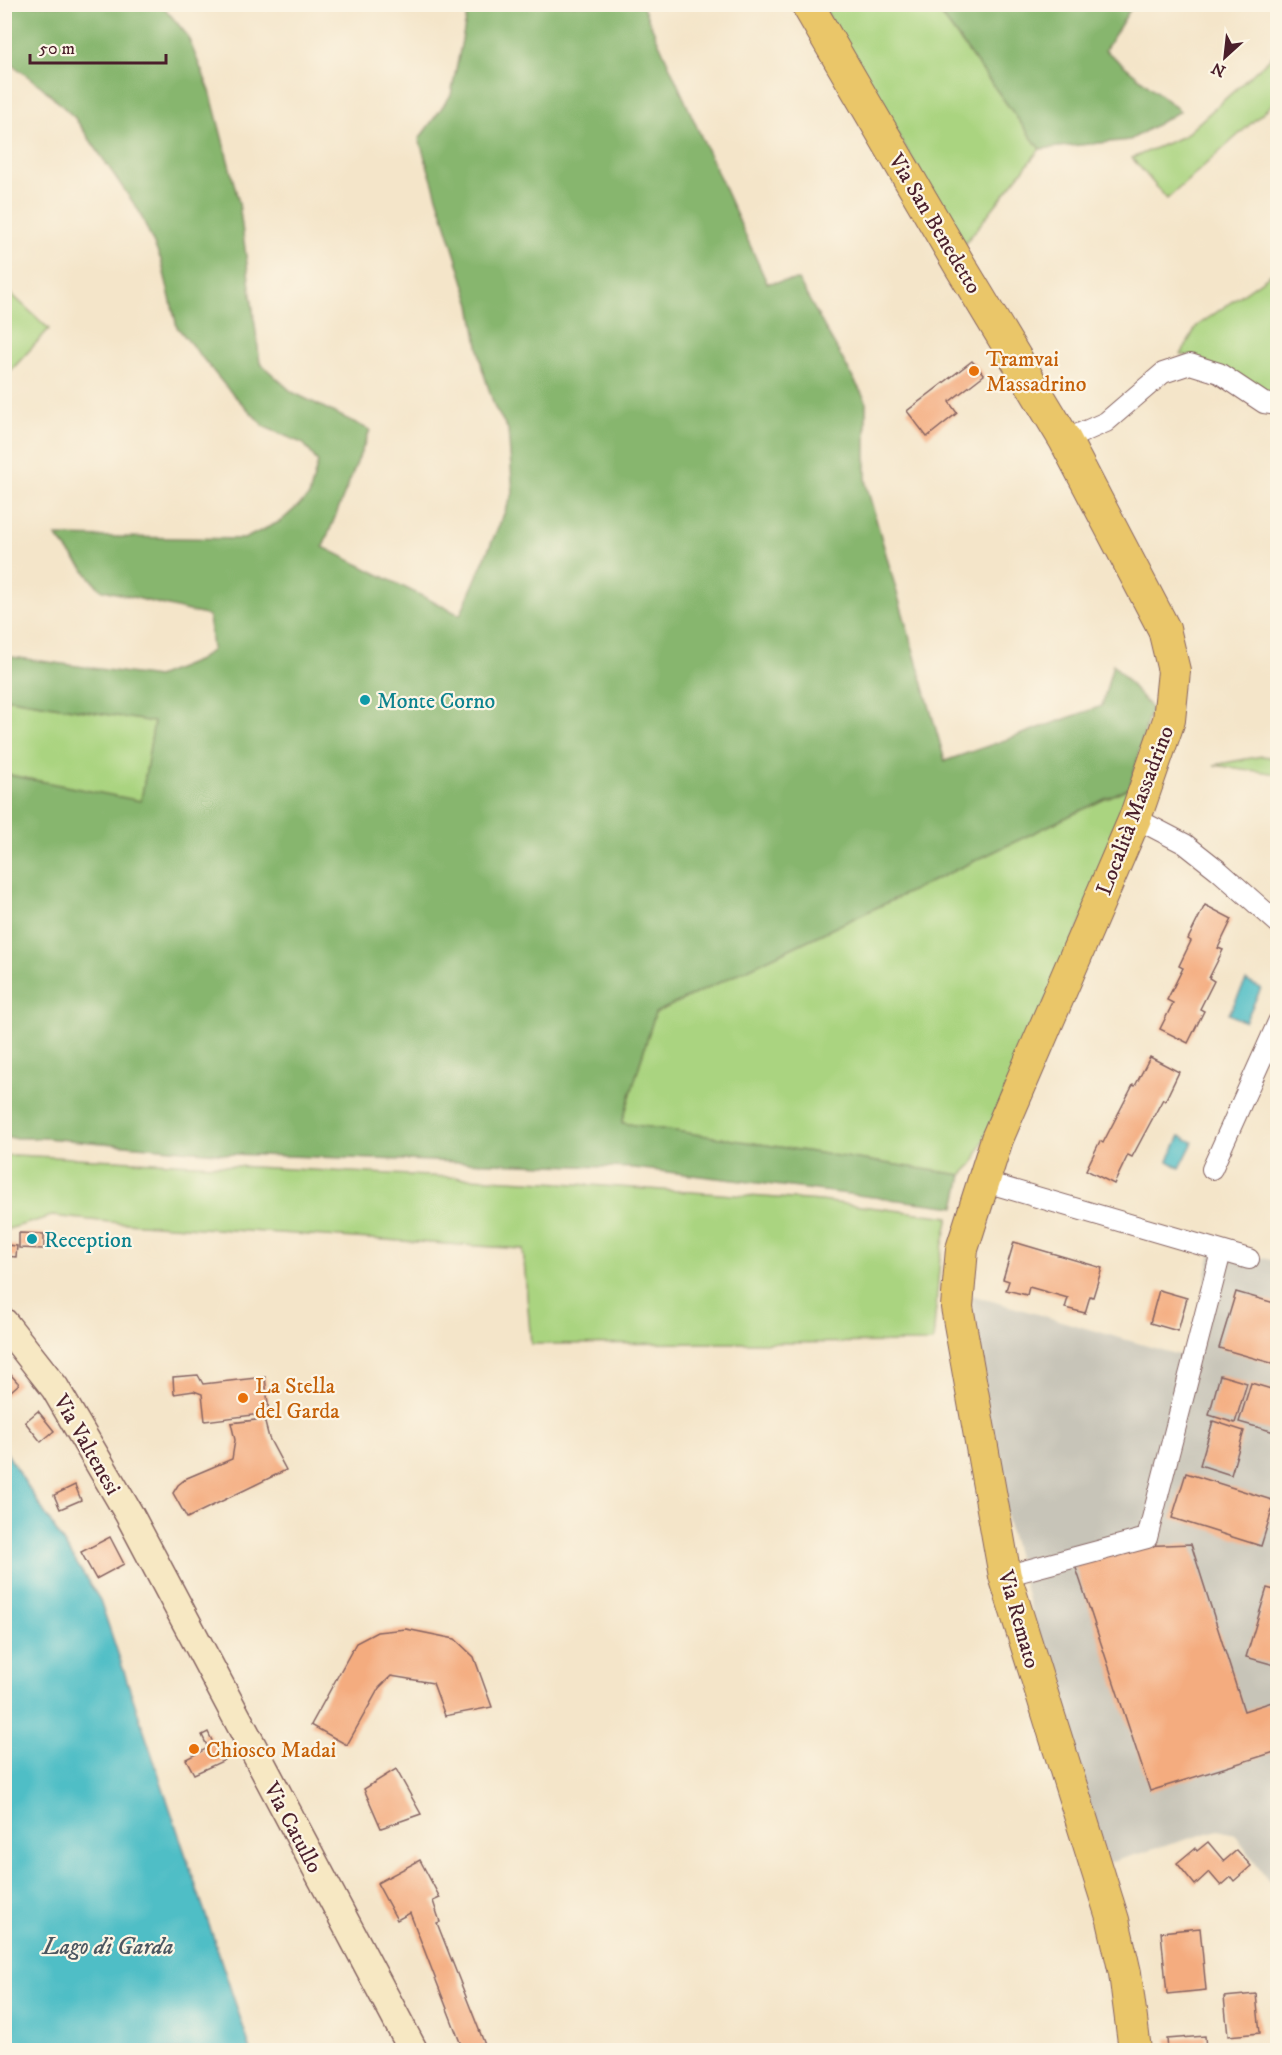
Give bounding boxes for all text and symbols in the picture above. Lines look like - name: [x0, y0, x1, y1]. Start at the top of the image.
- scale bar: [30, 27, 166, 65]
- north arrow: [1195, 27, 1255, 87]
- text: 50 m: [39, 38, 75, 60]
- text: N: [1208, 58, 1229, 81]
- street label: Via San Benedetto: [882, 148, 987, 299]
- place label: Tramvai Massadrino: [986, 346, 1086, 398]
- marker: Tramvai Massadrino: [967, 364, 981, 378]
- place label: Monte Corno: [377, 688, 495, 715]
- marker: Monte Corno: [358, 693, 372, 707]
- street label: Località Massadrino: [1091, 722, 1180, 899]
- place label: Reception: [44, 1227, 133, 1254]
- marker: Reception: [25, 1232, 39, 1246]
- place label: La Stella del Garda: [255, 1373, 340, 1425]
- street label: Via Valtenesi: [47, 1389, 126, 1500]
- marker: La Stella del Garda: [236, 1391, 250, 1405]
- street label: Via Remato: [991, 1566, 1045, 1672]
- place label: Chiosco Madai: [206, 1737, 336, 1764]
- marker: Chiosco Madai: [187, 1742, 201, 1756]
- street label: Via Catullo: [257, 1777, 328, 1878]
- water label: Lago di Garda: [40, 1932, 174, 1962]

